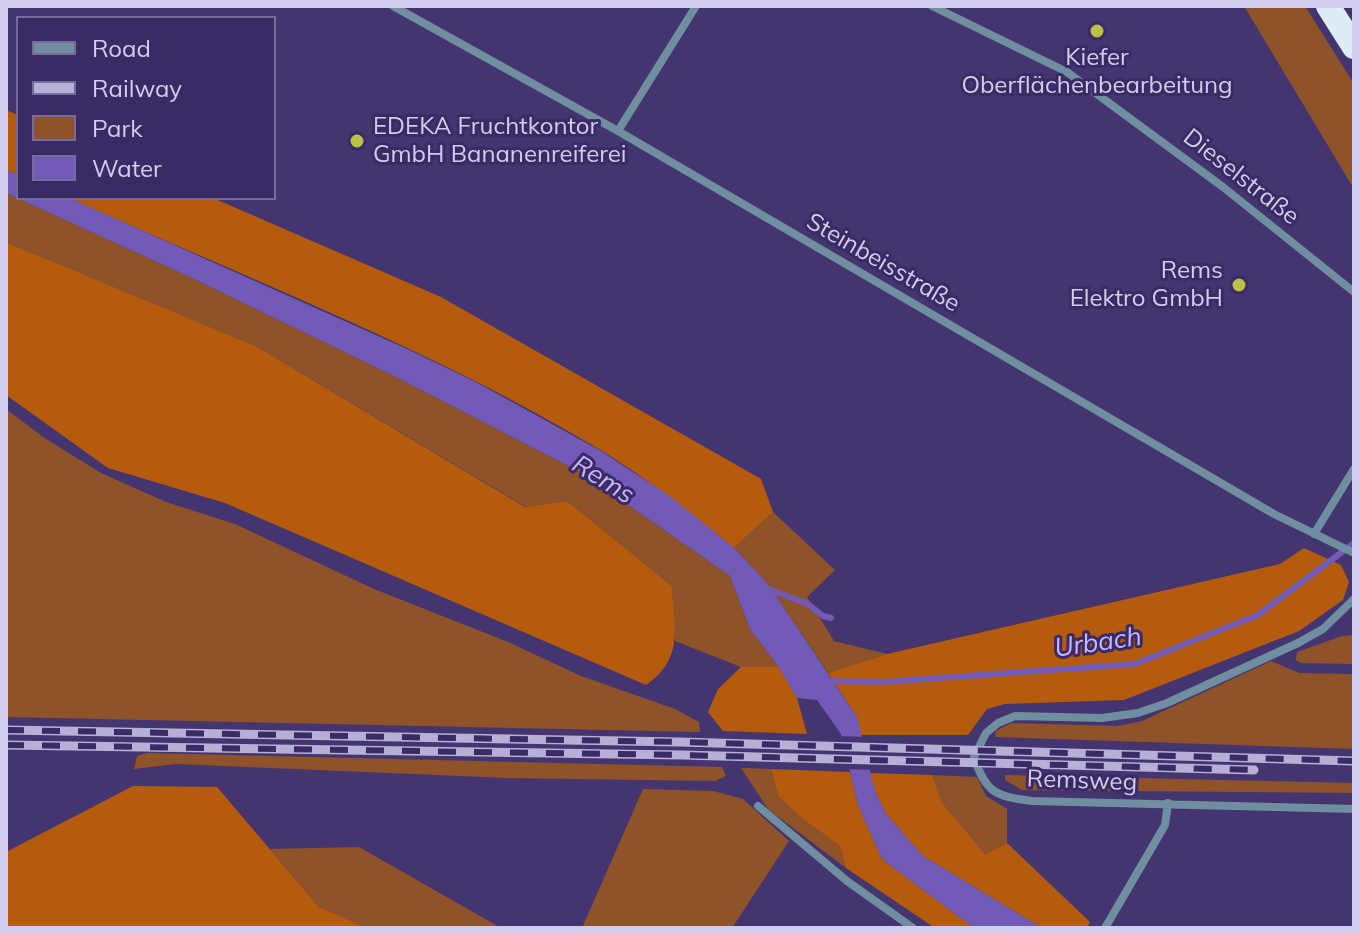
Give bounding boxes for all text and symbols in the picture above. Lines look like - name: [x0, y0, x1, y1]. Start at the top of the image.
- legend: [16, 16, 276, 200]
- marker: Kiefer Oberflächenbearbeitung: [1088, 22, 1106, 40]
- text: Road: [92, 33, 151, 63]
- place label: Kiefer Oberflächenbearbeitung: [961, 44, 1233, 100]
- text: Railway: [92, 73, 182, 103]
- text: Park: [92, 113, 143, 143]
- place label: EDEKA Fruchtkontor GmbH Bananenreiferei: [373, 113, 627, 169]
- street label: Dieselstraße: [1177, 123, 1305, 231]
- marker: EDEKA Fruchtkontor GmbH Bananenreiferei: [348, 132, 366, 150]
- text: Water: [92, 153, 162, 183]
- street label: Steinbeisstraße: [801, 207, 965, 319]
- place label: Rems Elektro GmbH: [1070, 257, 1223, 313]
- marker: Rems Elektro GmbH: [1230, 276, 1248, 294]
- water label: Rems: [566, 449, 640, 511]
- water label: Urbach: [1052, 621, 1144, 665]
- street label: Remsweg: [1026, 765, 1138, 797]

